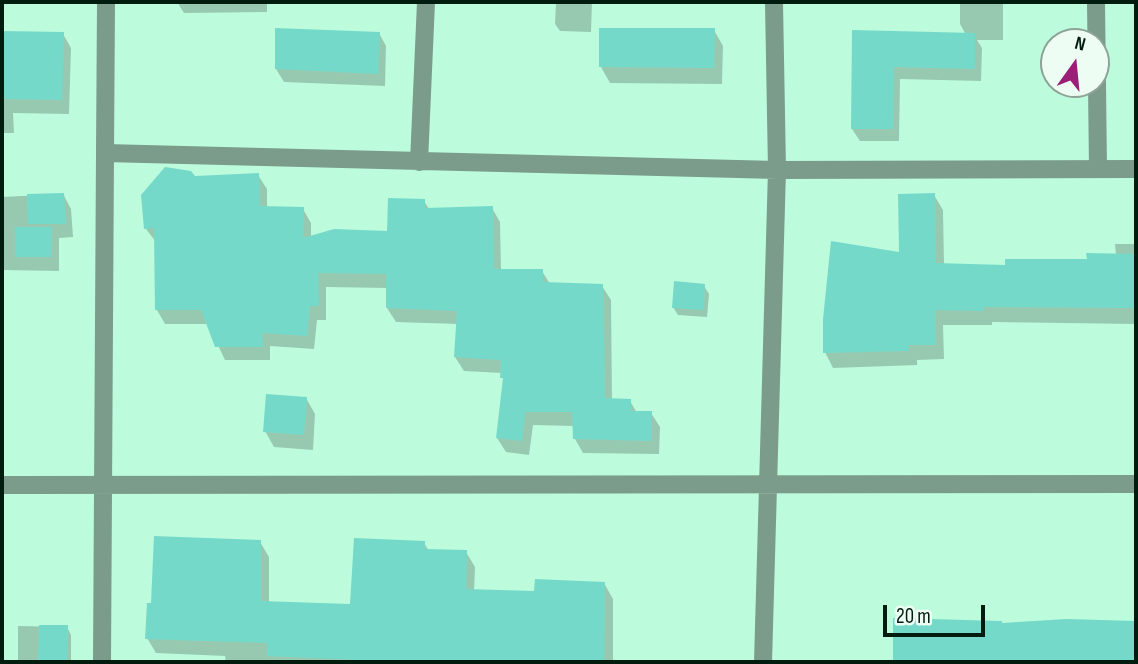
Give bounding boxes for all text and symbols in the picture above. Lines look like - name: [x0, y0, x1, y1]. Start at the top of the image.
- north arrow: [1040, 28, 1110, 98]
- text: N: [1072, 32, 1088, 57]
- scale bar: [886, 590, 988, 634]
- text: 20 m: [896, 604, 931, 629]

